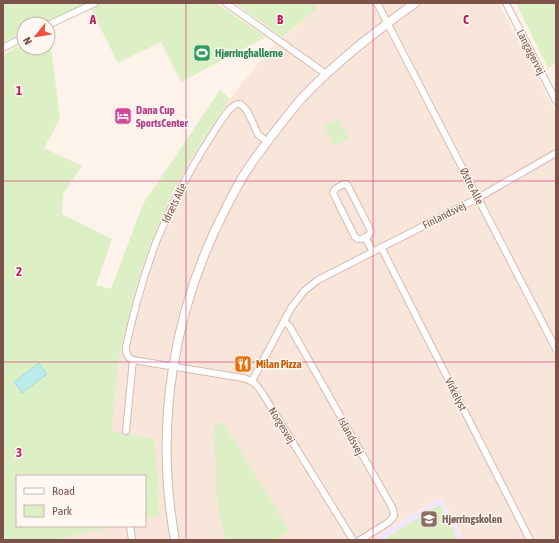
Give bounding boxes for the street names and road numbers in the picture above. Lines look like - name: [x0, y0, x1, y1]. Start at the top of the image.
- street label: Langagervej: [515, 27, 547, 77]
- street label: Østre Alle: [458, 166, 486, 206]
- street label: Idræts Alle: [159, 181, 189, 225]
- street label: Finlandsvej: [420, 199, 468, 231]
- street label: Virkelyst: [443, 376, 469, 412]
- street label: Norgesvej: [266, 405, 298, 445]
- street label: Islandsvej: [336, 415, 366, 457]

